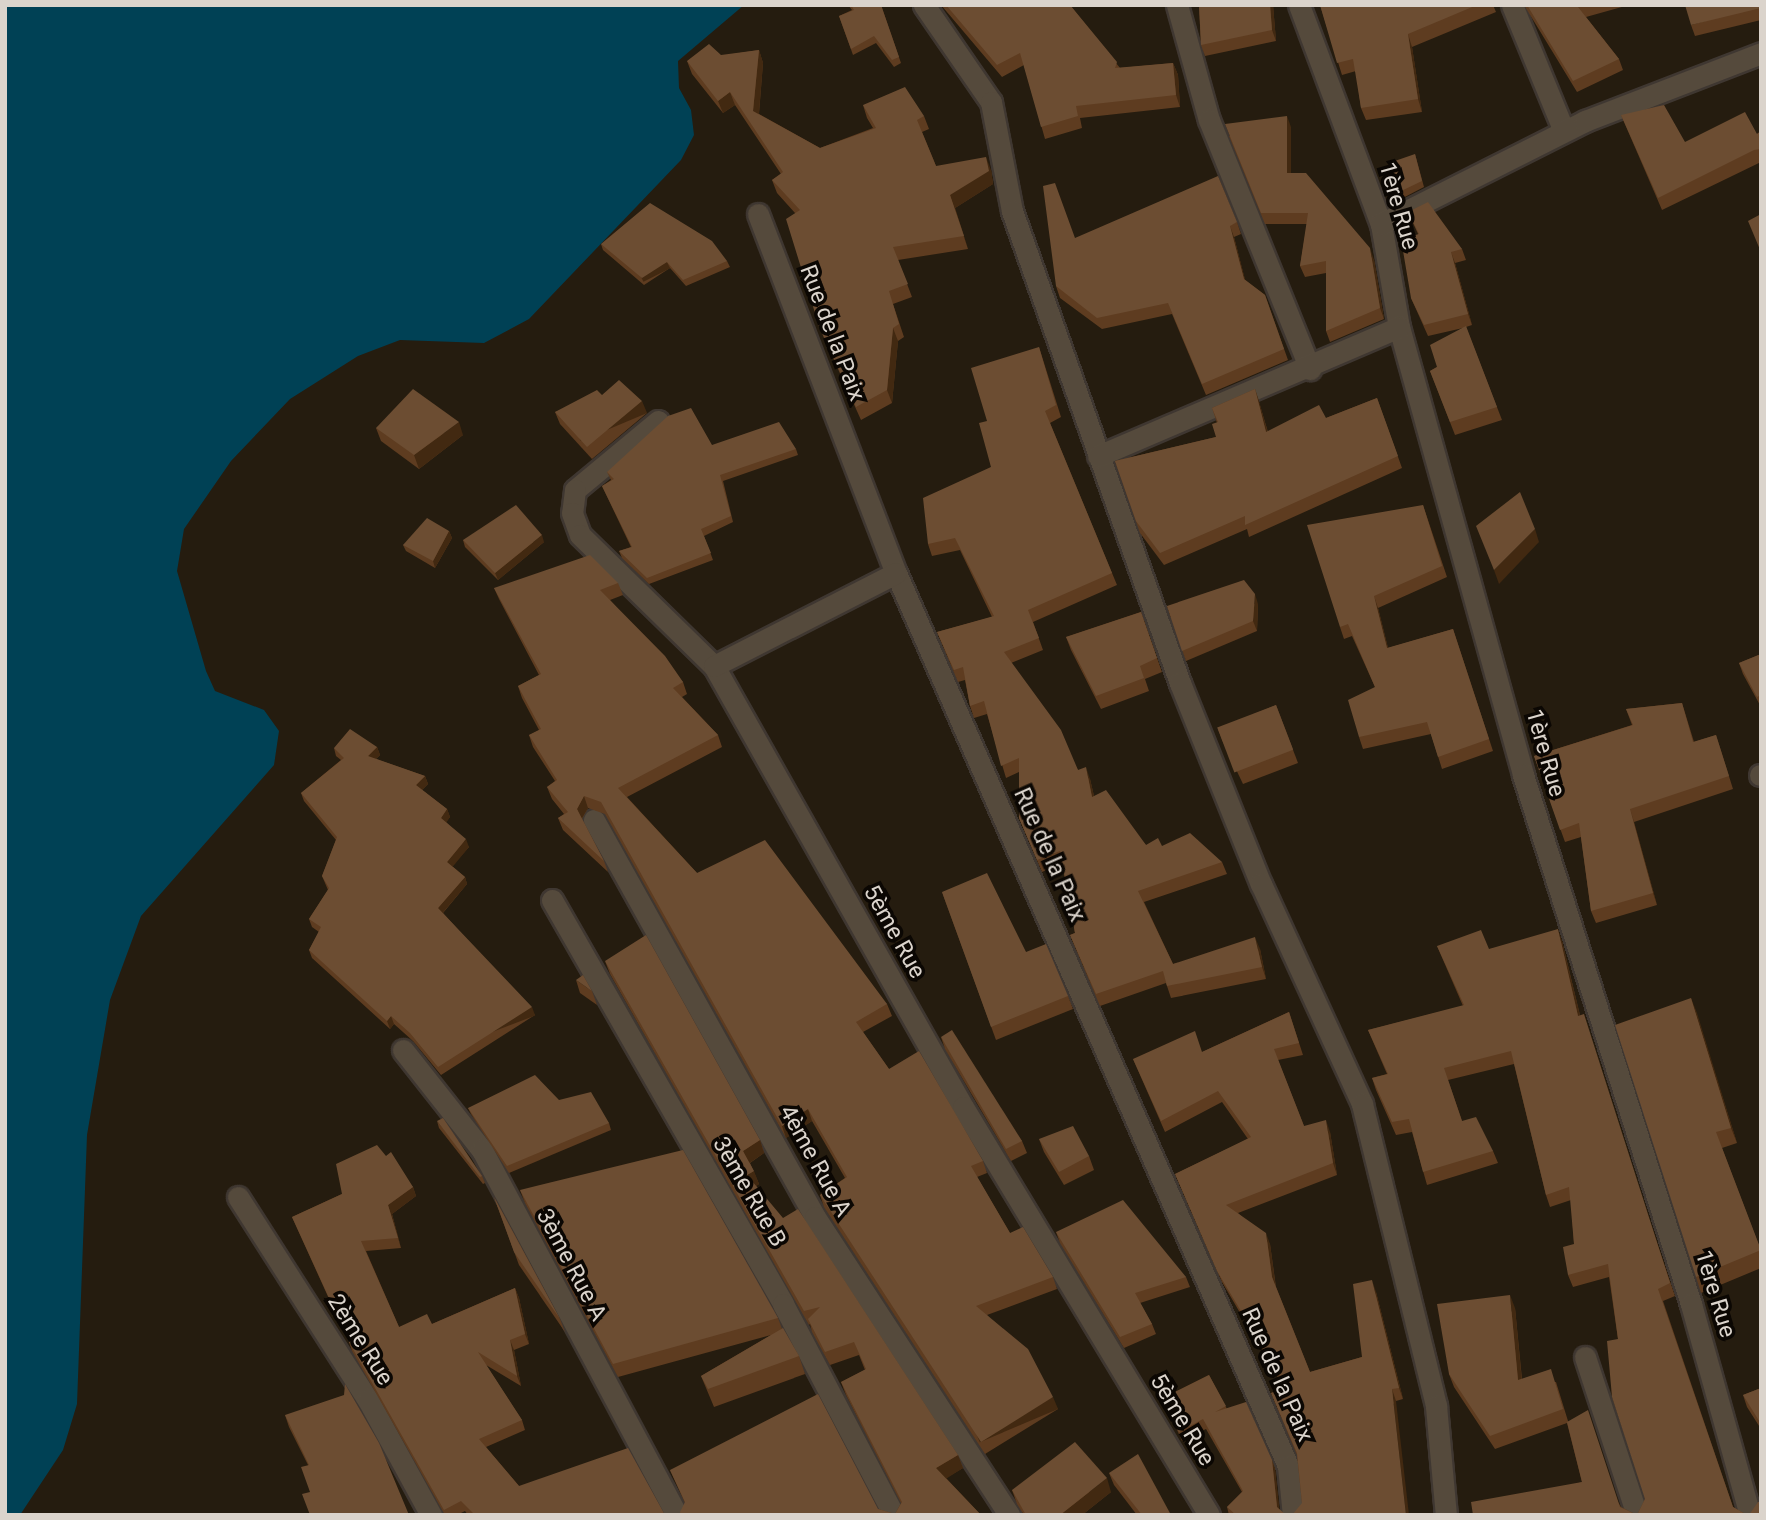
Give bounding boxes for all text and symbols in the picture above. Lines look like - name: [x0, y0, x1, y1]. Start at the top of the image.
- street label: 1ère Rue: [1372, 159, 1424, 253]
- street label: Rue de la Paix: [793, 261, 871, 405]
- street label: 1ère Rue: [1519, 706, 1571, 800]
- street label: Rue de la Paix: [1007, 784, 1091, 926]
- street label: 5ème Rue: [857, 881, 931, 983]
- street label: 4ème Rue A: [773, 1101, 857, 1221]
- street label: 3ème Rue B: [706, 1132, 792, 1252]
- street label: 3ème Rue A: [530, 1204, 612, 1326]
- street label: 1ère Rue: [1689, 1247, 1741, 1341]
- street label: 2ème Rue: [321, 1289, 399, 1391]
- street label: Rue de la Paix: [1235, 1304, 1319, 1446]
- street label: 5ème Rue: [1144, 1369, 1220, 1471]

